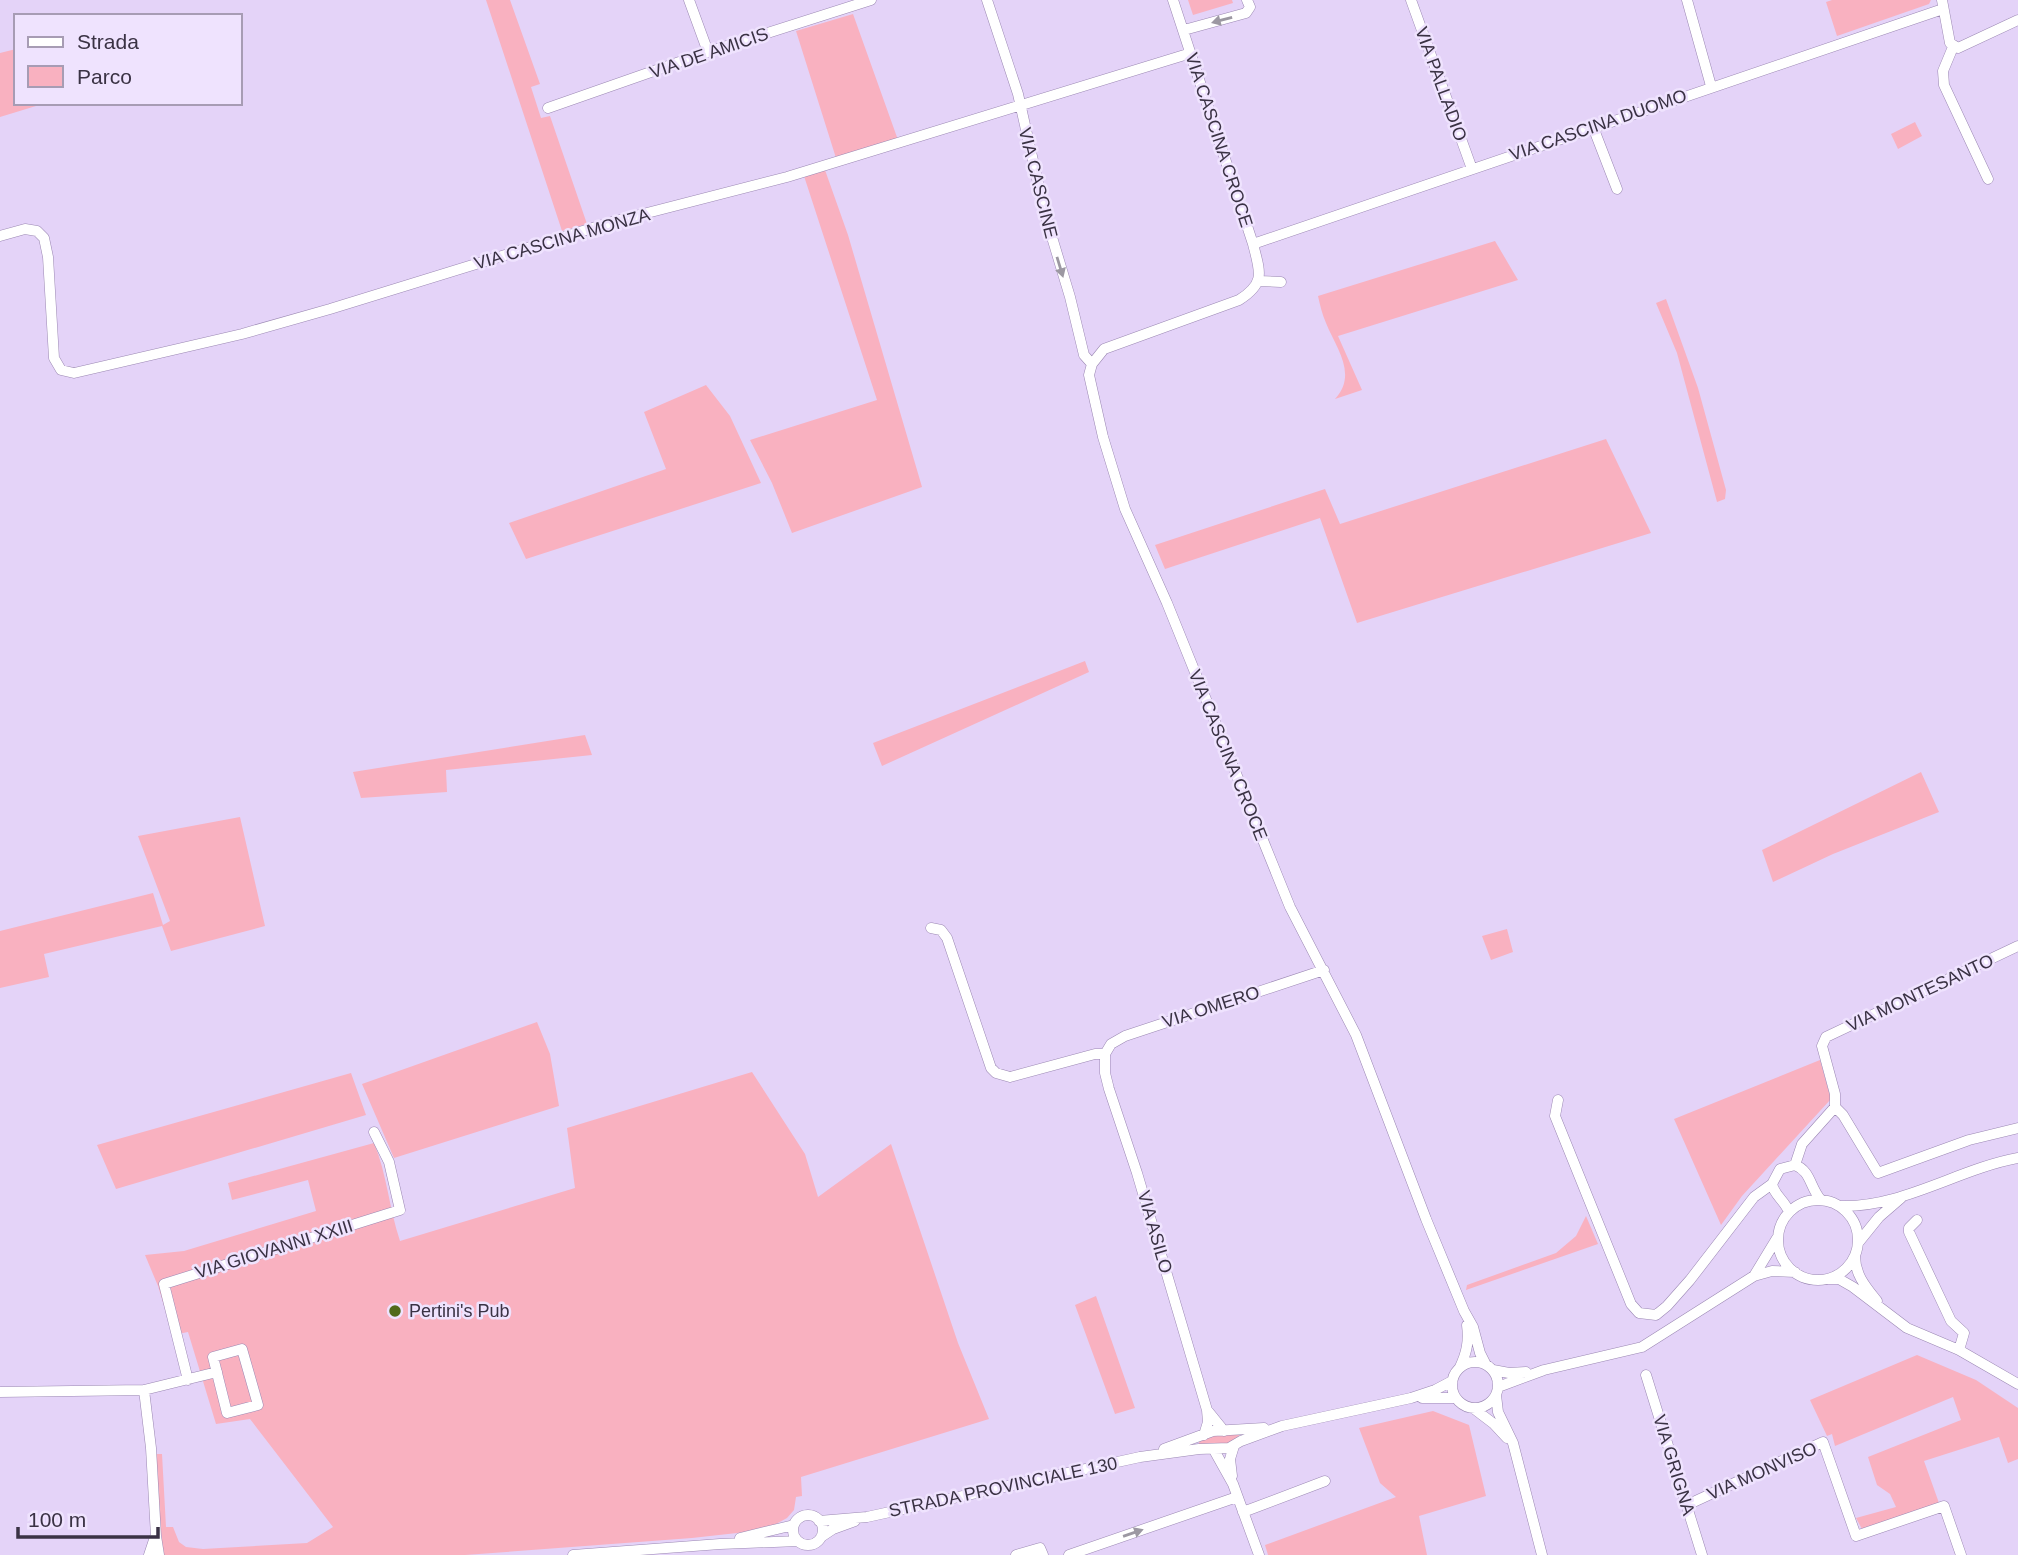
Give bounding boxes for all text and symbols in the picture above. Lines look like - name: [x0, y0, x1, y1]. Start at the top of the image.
- legend: [14, 14, 242, 105]
- one-way arrow: [1211, 15, 1233, 26]
- street label: VIA DE AMICIS: [647, 23, 771, 83]
- street label: VIA PALLADIO: [1411, 24, 1471, 144]
- text: Strada: [77, 30, 139, 53]
- street label: VIA CASCINA CROCE: [1181, 50, 1257, 230]
- text: Parco: [77, 65, 132, 88]
- street label: VIA CASCINA DUOMO: [1507, 85, 1689, 165]
- street label: VIA CASCINE: [1015, 126, 1061, 240]
- street label: VIA CASCINA MONZA: [472, 204, 652, 274]
- one-way arrow: [1055, 257, 1065, 278]
- street label: VIA CASCINA CROCE: [1185, 667, 1271, 843]
- street label: VIA MONTESANTO: [1843, 950, 1997, 1036]
- street label: VIA OMERO: [1160, 982, 1262, 1032]
- street label: VIA ASILO: [1134, 1188, 1176, 1276]
- street label: VIA GIOVANNI XXIII: [193, 1216, 355, 1282]
- place label: Pertini's Pub: [409, 1301, 510, 1321]
- marker: Pertini's Pub: [387, 1303, 403, 1319]
- street label: VIA GRIGNA: [1649, 1412, 1699, 1518]
- street label: VIA MONVISO: [1704, 1438, 1820, 1504]
- street label: STRADA PROVINCIALE 130: [887, 1453, 1119, 1521]
- scale bar: [18, 1496, 158, 1540]
- text: 100 m: [28, 1508, 86, 1531]
- one-way arrow: [1123, 1527, 1144, 1538]

